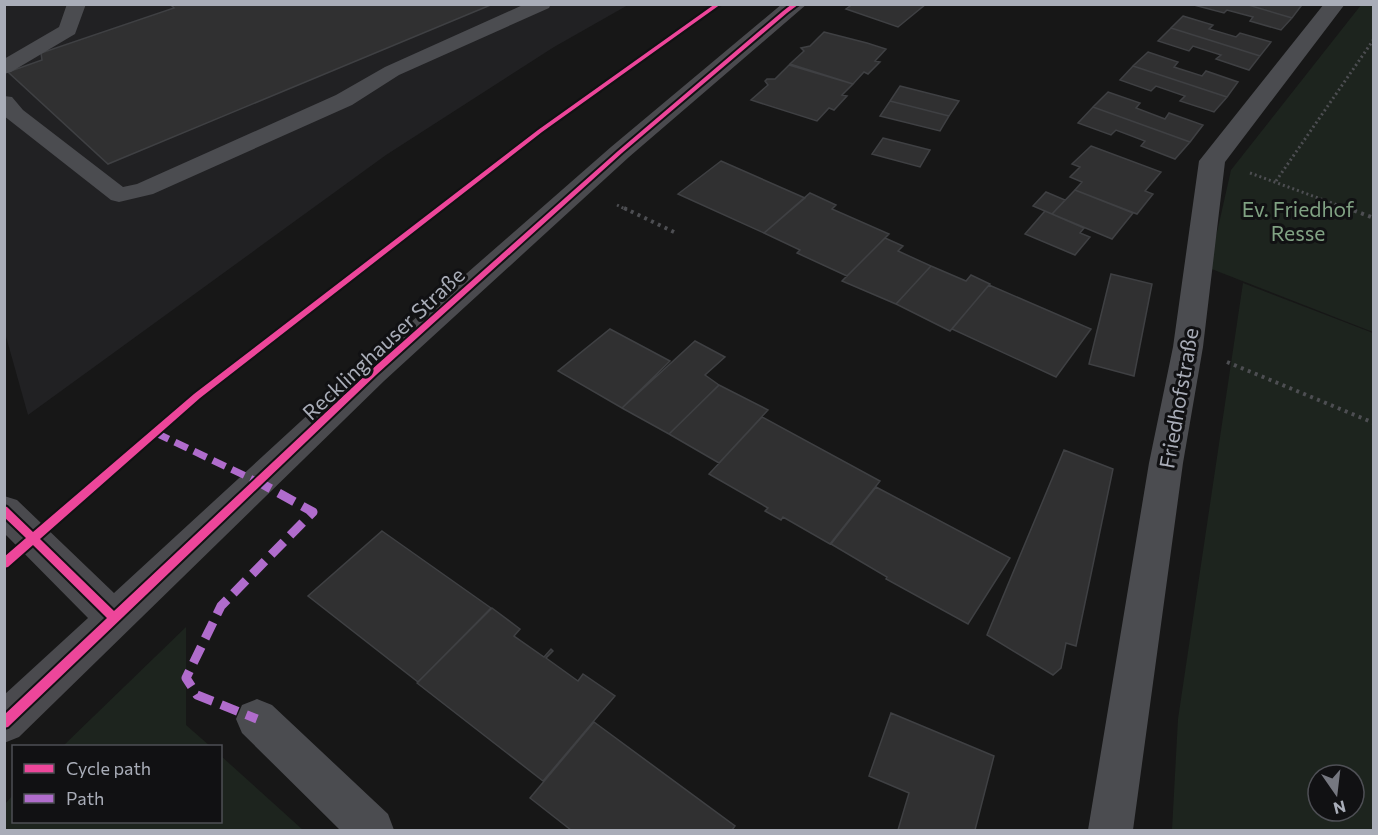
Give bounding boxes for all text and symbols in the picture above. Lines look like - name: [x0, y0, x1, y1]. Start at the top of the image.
- park label: Ev. Friedhof Resse: [1242, 196, 1355, 245]
- street label: Recklinghauser Straße: [297, 262, 469, 424]
- street label: Friedhofstraße: [1153, 326, 1203, 470]
- legend: [12, 745, 222, 823]
- text: Cycle path: [66, 757, 151, 779]
- north arrow: [1306, 763, 1366, 823]
- text: Path: [66, 787, 104, 809]
- text: N: [1332, 797, 1348, 819]

